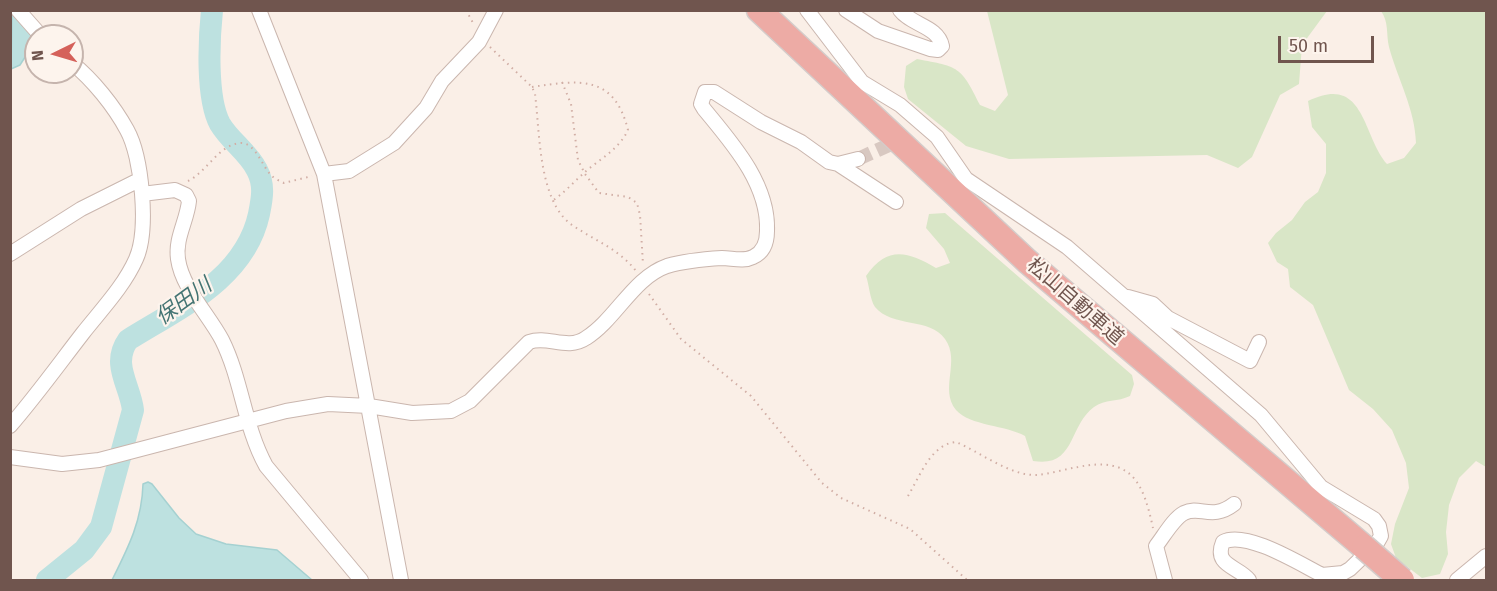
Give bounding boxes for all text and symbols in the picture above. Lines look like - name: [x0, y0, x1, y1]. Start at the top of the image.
- north arrow: [24, 24, 84, 84]
- scale bar: [1281, 24, 1377, 62]
- text: 50 m: [1289, 35, 1328, 57]
- text: N: [28, 49, 47, 62]
- street label: 松山自動車道: [1022, 254, 1128, 350]
- water label: 保田川: [151, 273, 217, 331]

